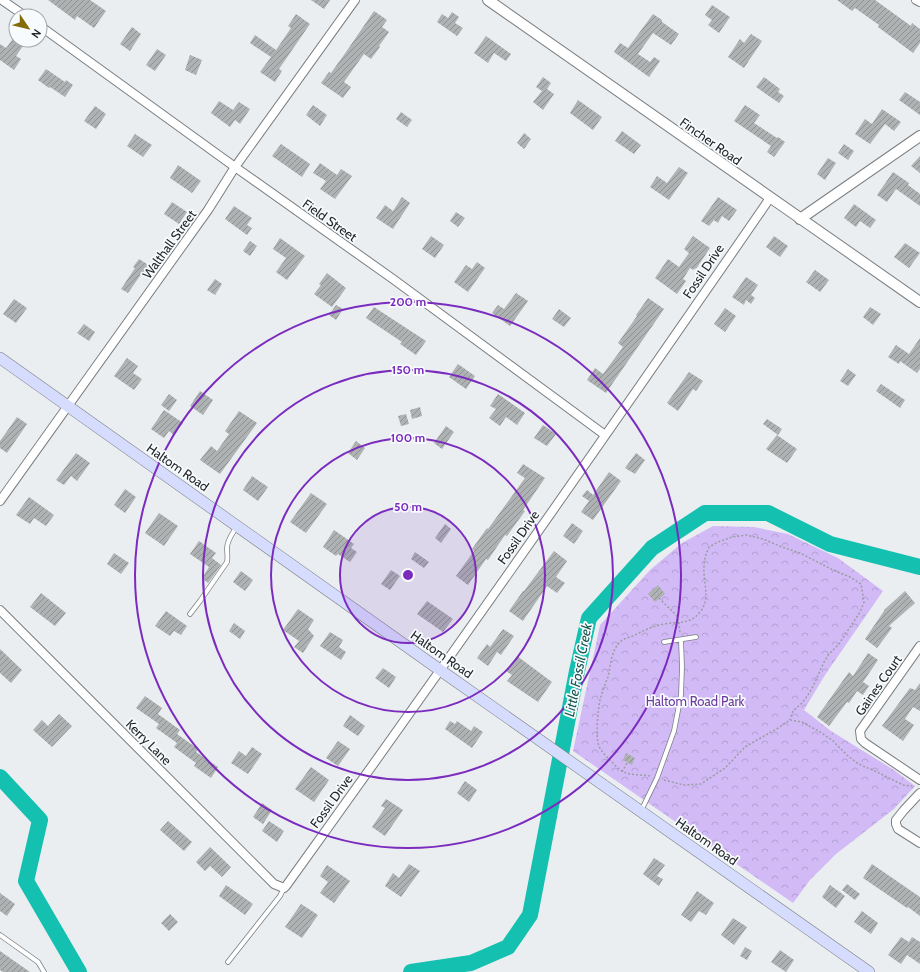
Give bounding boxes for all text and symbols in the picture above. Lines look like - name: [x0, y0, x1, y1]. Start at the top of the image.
- north arrow: [8, 8, 48, 48]
- text: N: [28, 27, 44, 41]
- street label: Fincher Road: [677, 114, 745, 168]
- street label: Field Street: [300, 195, 361, 245]
- street label: Walthall Street: [139, 206, 200, 282]
- street label: Fossil Drive: [679, 241, 727, 301]
- text: 200 m: [390, 294, 426, 309]
- text: 150 m: [392, 362, 424, 377]
- text: 100 m: [391, 430, 425, 445]
- street label: Haltom Road: [144, 440, 212, 494]
- text: 50 m: [394, 499, 422, 514]
- street label: Fossil Drive: [494, 507, 543, 567]
- centre of rings: [401, 568, 415, 582]
- water label: Little Fossil Creek: [560, 621, 596, 718]
- street label: Haltom Road: [408, 627, 476, 681]
- street label: Gaines Court: [851, 651, 905, 718]
- park label: Haltom Road Park: [646, 693, 744, 709]
- street label: Kerry Lane: [123, 716, 175, 768]
- street label: Fossil Drive: [306, 771, 356, 831]
- street label: Haltom Road: [673, 814, 741, 868]

